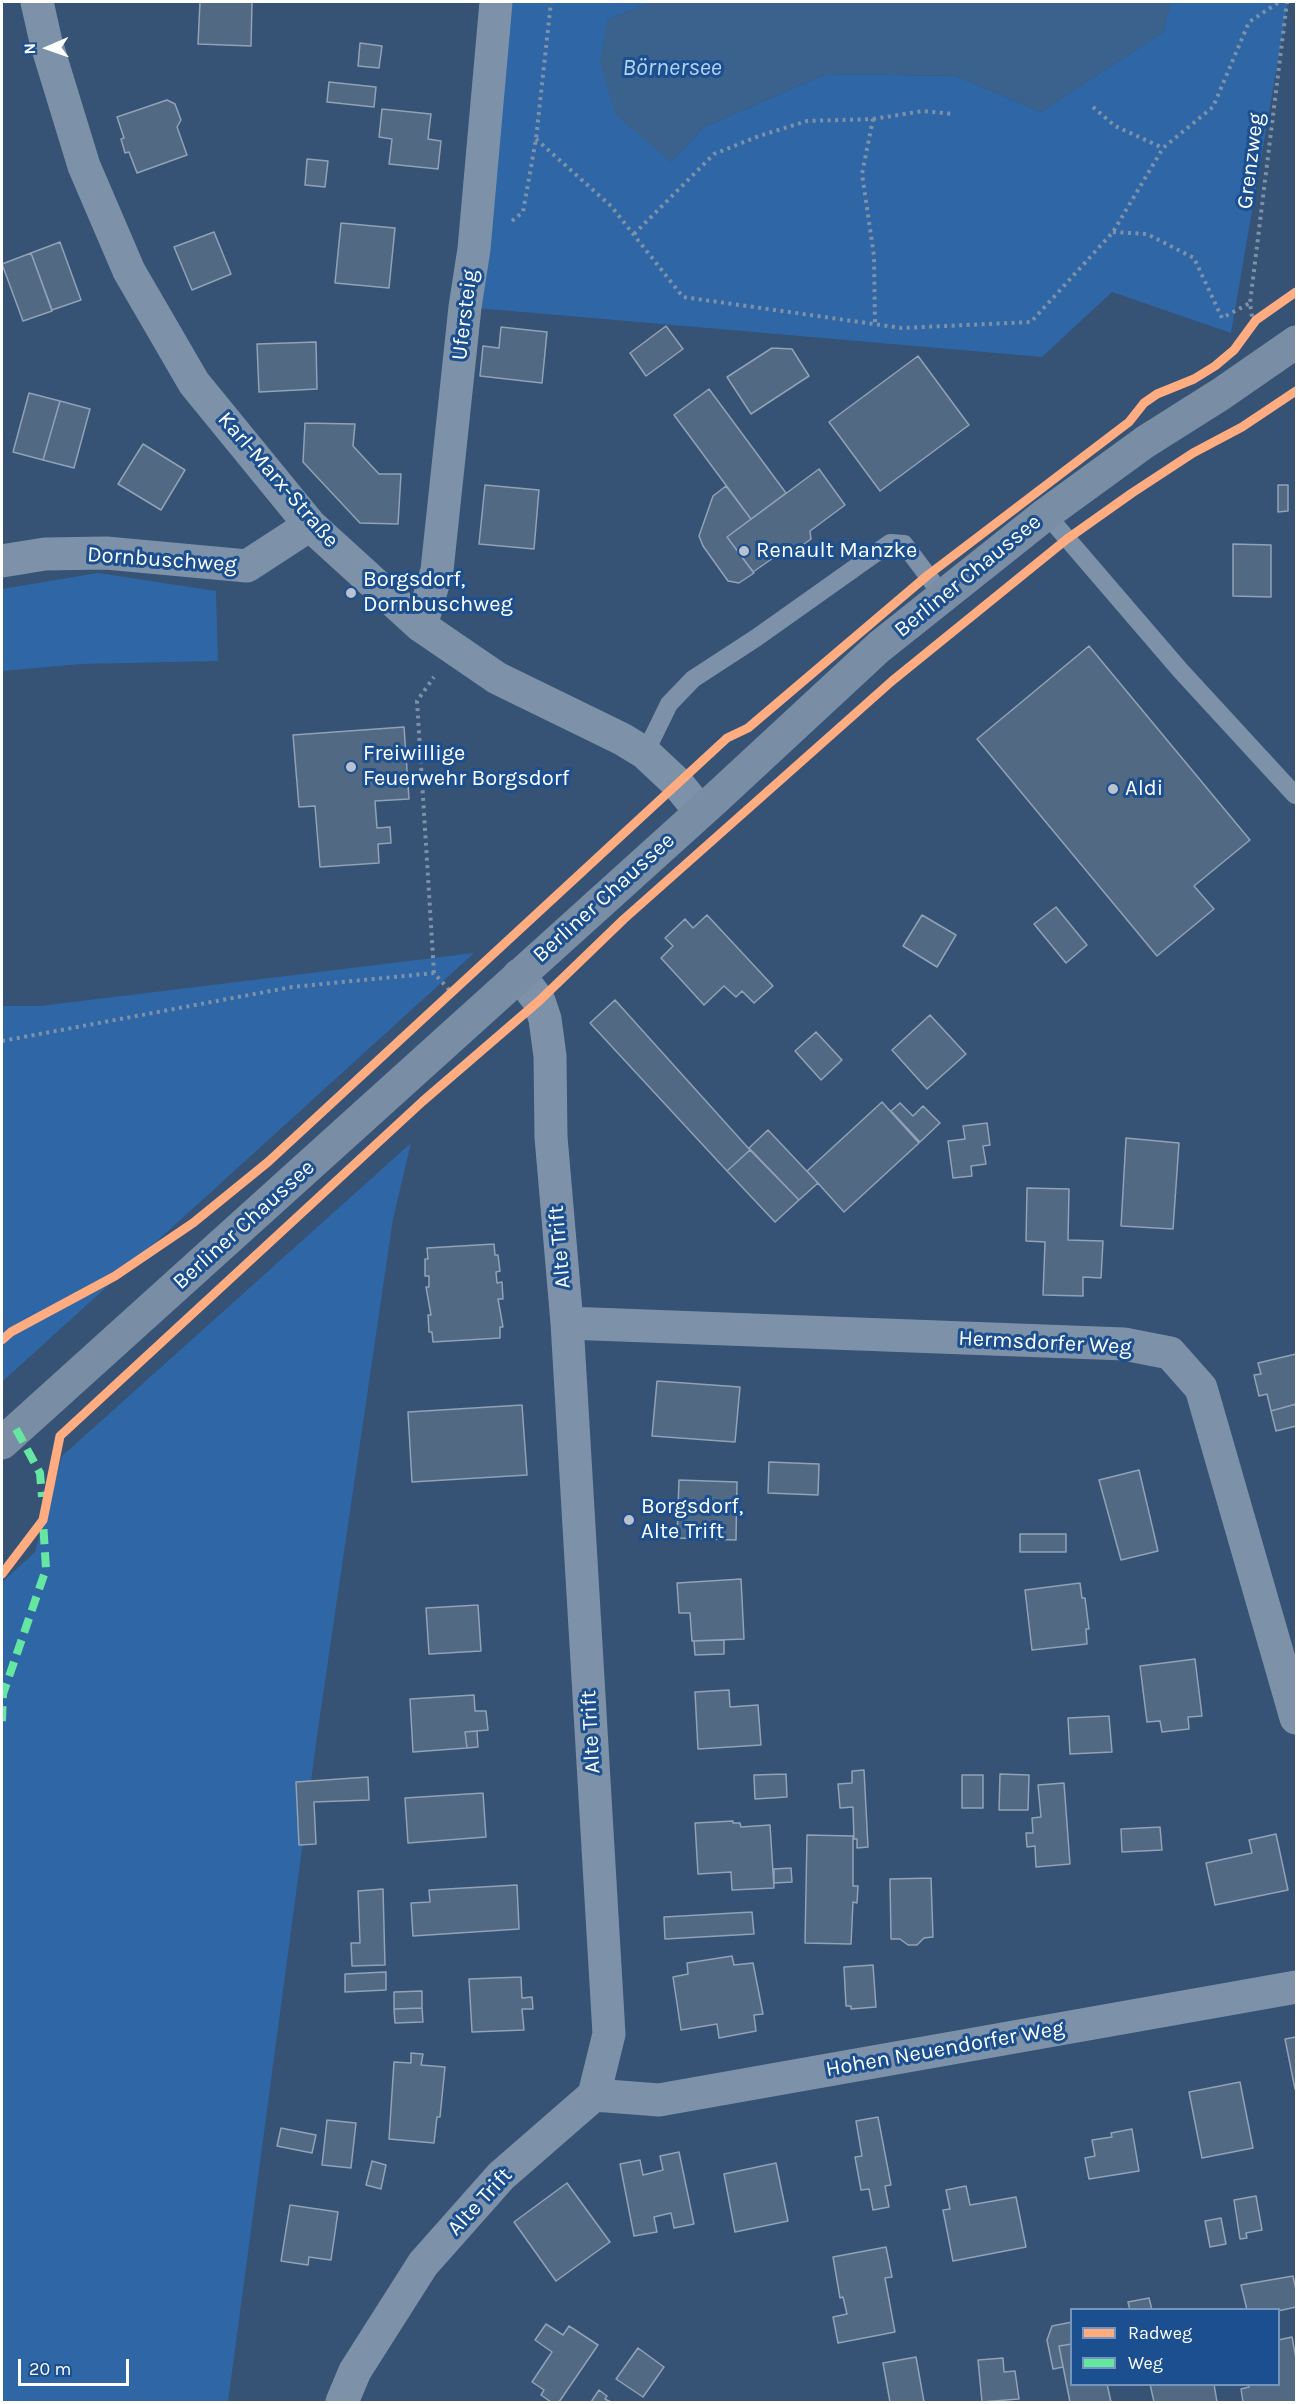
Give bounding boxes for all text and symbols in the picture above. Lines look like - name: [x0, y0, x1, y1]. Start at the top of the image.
- north arrow: [18, 18, 78, 78]
- text: N: [20, 43, 39, 55]
- water label: Börnersee: [622, 54, 722, 82]
- street label: Grenzweg: [1232, 111, 1270, 211]
- street label: Ufersteig: [446, 268, 484, 362]
- street label: Karl-Marx-Straße: [212, 407, 344, 553]
- street label: Berliner Chaussee: [889, 509, 1047, 643]
- place label: Renault Manzke: [756, 538, 917, 564]
- street label: Dornbuschweg: [86, 542, 238, 578]
- marker: Renault Manzke: [737, 544, 751, 558]
- place label: Borgsdorf, Dornbuschweg: [363, 567, 513, 618]
- marker: Borgsdorf, Dornbuschweg: [344, 586, 358, 600]
- place label: Freiwillige Feuerwehr Borgsdorf: [363, 741, 569, 792]
- marker: Freiwillige Feuerwehr Borgsdorf: [344, 760, 358, 774]
- place label: Aldi: [1125, 776, 1163, 802]
- marker: Aldi: [1106, 782, 1120, 796]
- street label: Berliner Chaussee: [528, 828, 680, 968]
- street label: Berliner Chaussee: [168, 1155, 320, 1295]
- street label: Alte Trift: [543, 1204, 577, 1290]
- street label: Hermsdorfer Weg: [958, 1325, 1132, 1361]
- place label: Borgsdorf, Alte Trift: [641, 1494, 743, 1546]
- marker: Borgsdorf, Alte Trift: [622, 1513, 636, 1527]
- street label: Alte Trift: [576, 1690, 606, 1774]
- street label: Hohen Neuendorfer Weg: [824, 2015, 1066, 2083]
- street label: Alte Trift: [442, 2163, 518, 2241]
- legend: [1070, 2308, 1280, 2386]
- text: Radweg: [1128, 2322, 1192, 2344]
- scale bar: [21, 2347, 132, 2385]
- text: Weg: [1128, 2352, 1163, 2374]
- text: 20 m: [29, 2358, 71, 2380]

